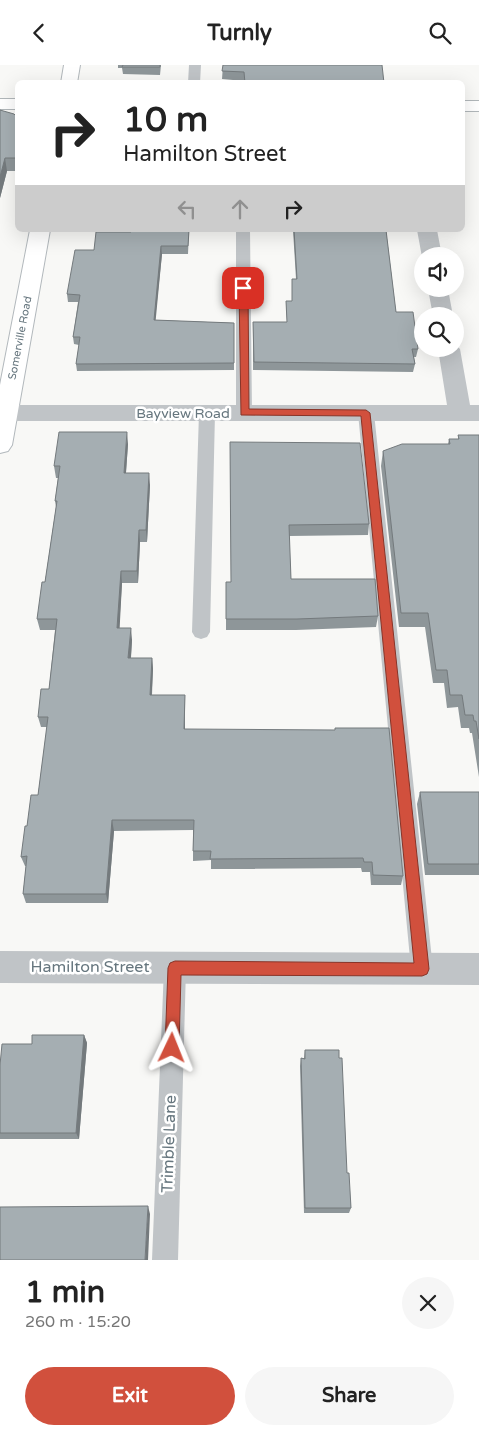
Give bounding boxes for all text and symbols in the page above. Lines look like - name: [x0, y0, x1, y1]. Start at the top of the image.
- icon: back: [25, 19, 53, 47]
- icon: search: [426, 19, 454, 47]
- text: Turnly: [207, 20, 272, 46]
- text: 10 m: [123, 99, 208, 141]
- icon: right: [40, 100, 105, 165]
- text: Hamilton Street: [123, 141, 287, 167]
- icon: left: [173, 195, 201, 223]
- icon: ahead: [226, 195, 254, 223]
- icon: right: [279, 195, 307, 223]
- map controls: [414, 247, 464, 357]
- button: sound: [414, 247, 464, 297]
- pin: [222, 267, 264, 309]
- icon: arrive: [229, 274, 257, 302]
- street label: Somerville Road: [6, 295, 34, 381]
- button: search: [414, 307, 464, 357]
- street label: Bayview Road: [136, 405, 230, 422]
- street label: Hamilton Street: [30, 957, 150, 977]
- position arrow: [145, 1021, 197, 1073]
- street label: Trimble Lane: [157, 1095, 181, 1193]
- text: 1 min: [25, 1274, 105, 1311]
- button: close: [402, 1277, 454, 1329]
- text: 260 m · 15:20: [25, 1312, 131, 1332]
- button: Exit: [25, 1367, 235, 1425]
- button: Share: [245, 1367, 454, 1425]

